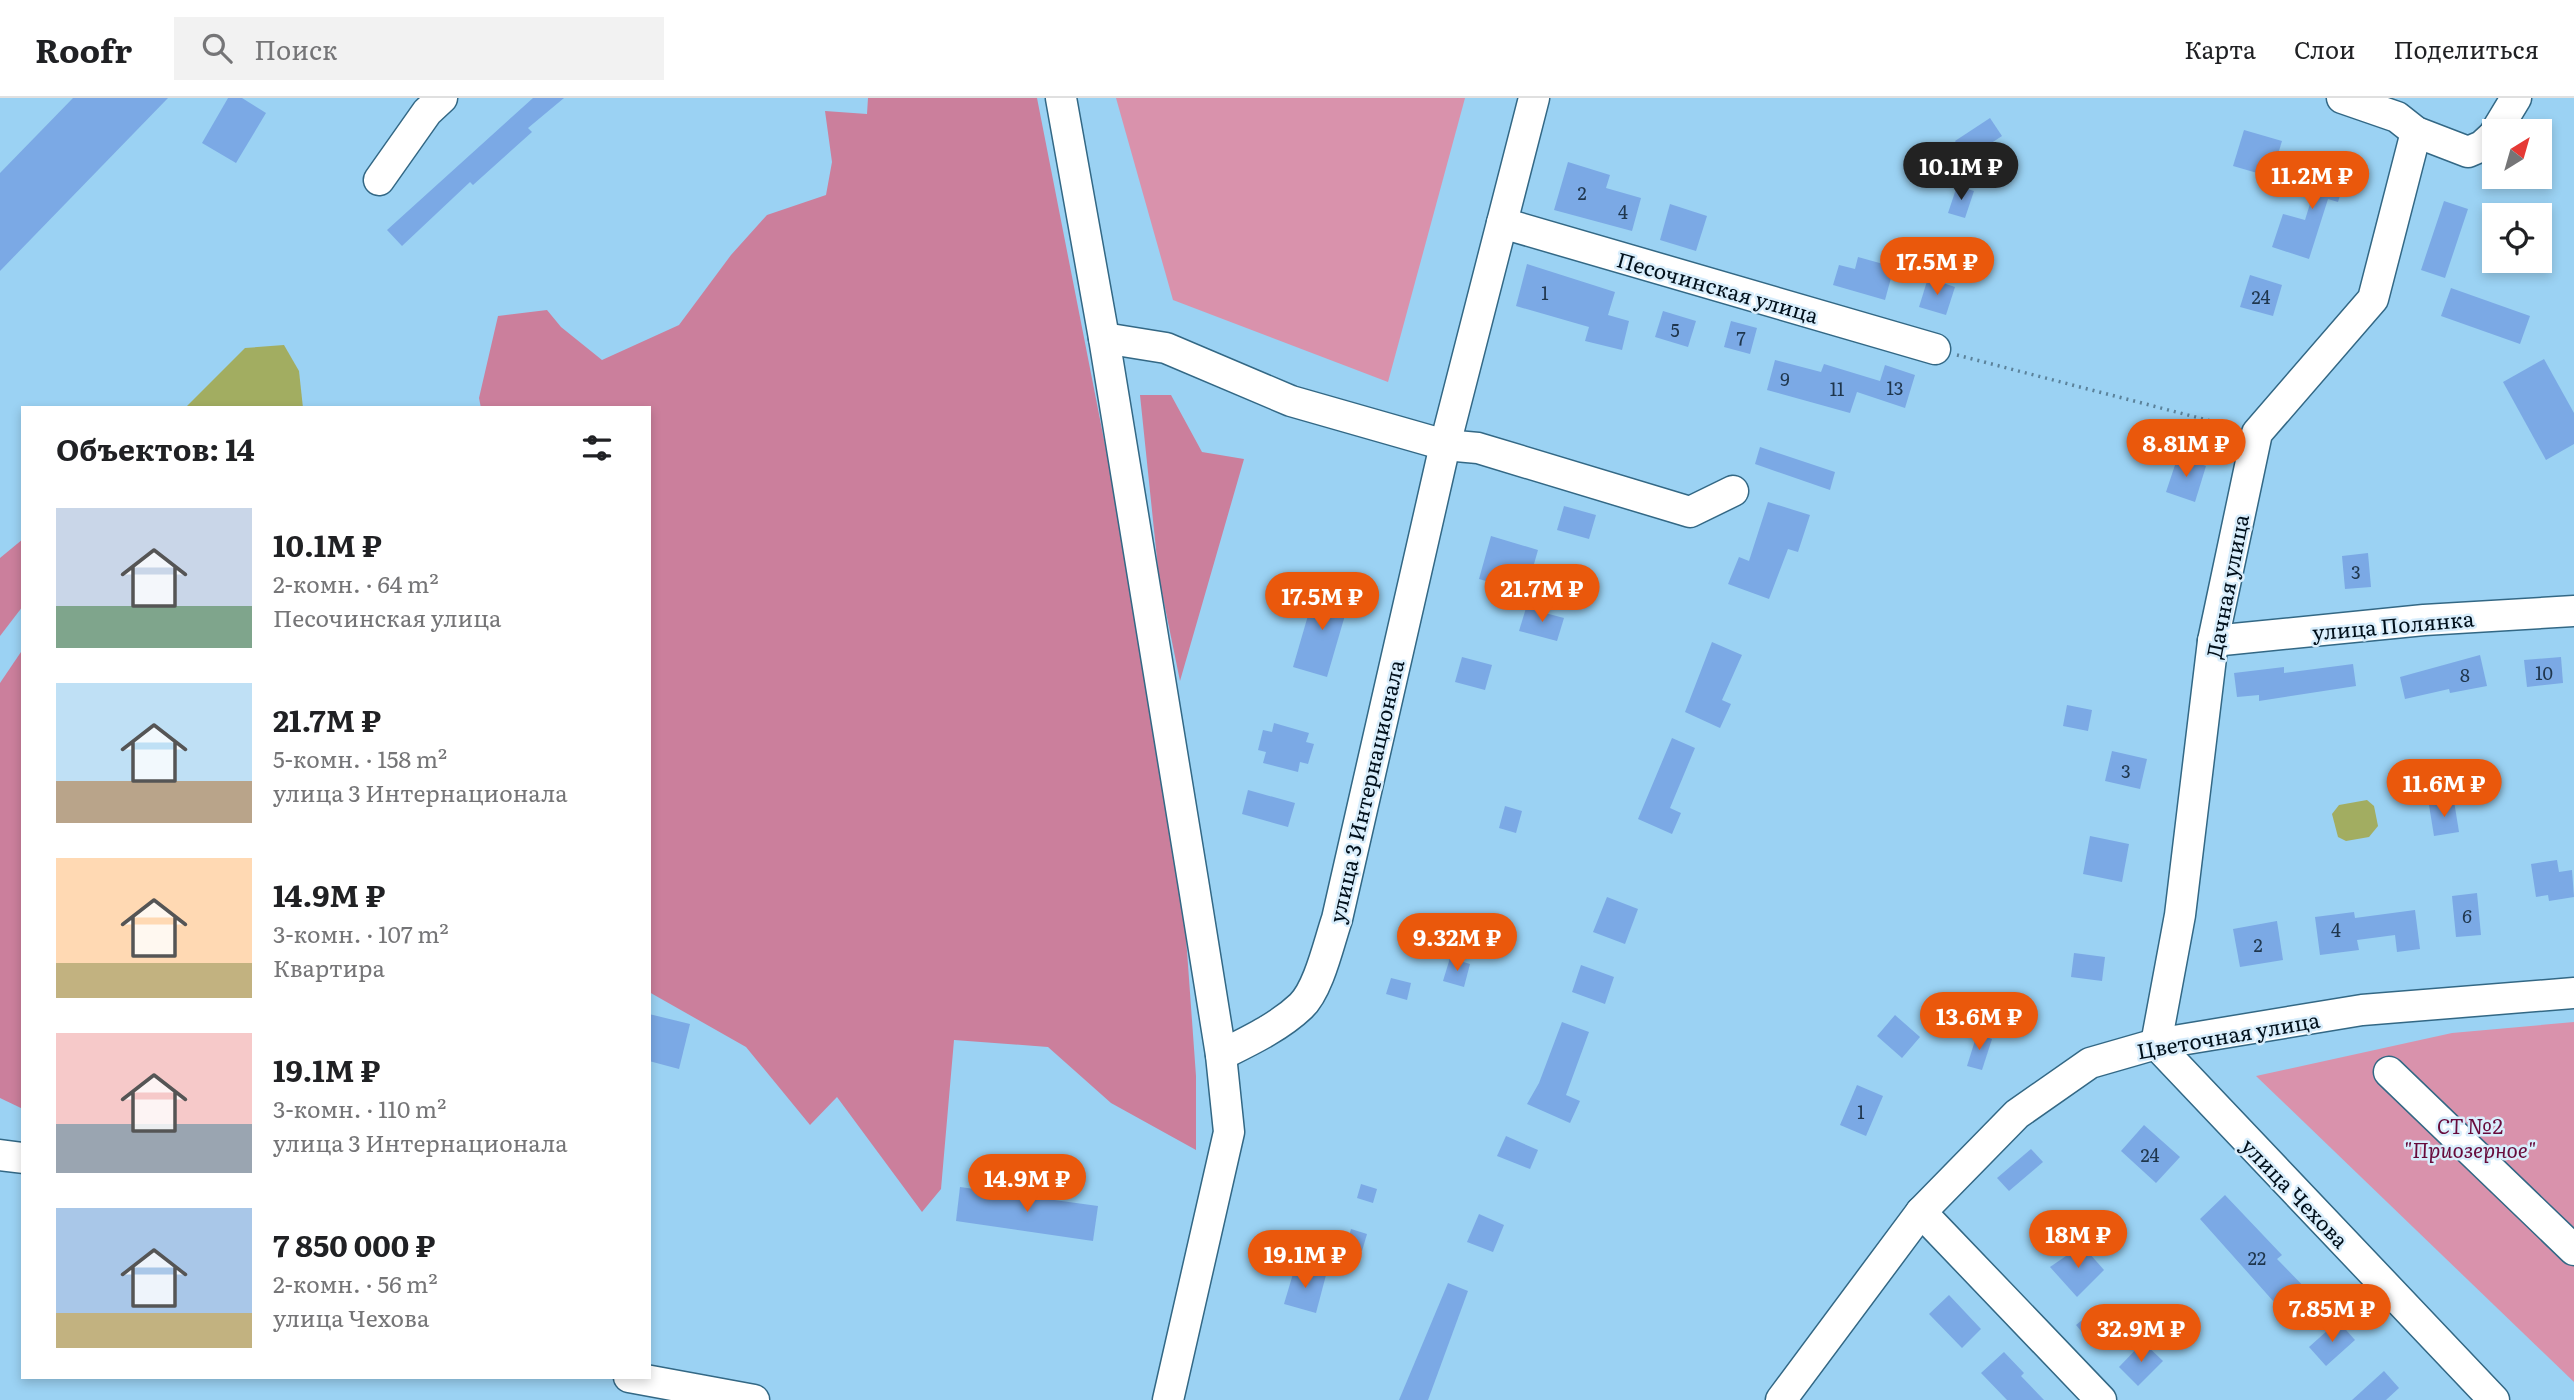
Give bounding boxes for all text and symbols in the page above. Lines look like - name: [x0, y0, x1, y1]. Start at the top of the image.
- search box: [174, 17, 664, 80]
- text: Roofr: [35, 24, 132, 73]
- icon: search: [198, 29, 236, 67]
- text: Поиск: [254, 29, 337, 68]
- text: Карта: [2184, 31, 2256, 66]
- text: Слои: [2294, 31, 2355, 66]
- text: Поделиться: [2393, 31, 2539, 66]
- north arrow: [2482, 119, 2552, 189]
- map controls: [2482, 119, 2552, 273]
- pin: 10.1M ₽: [1896, 142, 2026, 202]
- text: 10.1M ₽: [1919, 148, 2003, 182]
- pin: 11.2M ₽: [2247, 152, 2377, 211]
- text: 11.2M ₽: [2271, 157, 2353, 191]
- house number: 2: [1577, 179, 1587, 206]
- house number: 4: [1618, 198, 1628, 225]
- button: locate: [2482, 203, 2552, 273]
- pin: 17.5M ₽: [1872, 238, 2002, 297]
- street label: Песочинская улица: [1614, 242, 1823, 330]
- text: 17.5M ₽: [1896, 243, 1978, 277]
- house number: 1: [1541, 279, 1549, 306]
- house number: 24: [2251, 283, 2271, 310]
- house number: 5: [1670, 316, 1680, 343]
- house number: 7: [1736, 324, 1746, 351]
- house number: 9: [1780, 365, 1790, 392]
- house number: 13: [1886, 374, 1904, 401]
- house number: 11: [1830, 375, 1844, 402]
- pin: 8.81M ₽: [2121, 420, 2251, 479]
- text: 8.81M ₽: [2143, 425, 2229, 459]
- text: Объектов: 14: [56, 426, 255, 470]
- icon: filters: [578, 429, 616, 467]
- street label: Дачная улица: [2197, 511, 2255, 661]
- text: 10.1M ₽: [273, 522, 382, 566]
- icon: home: [112, 536, 196, 620]
- house number: 3: [2351, 558, 2361, 585]
- pin: 21.7M ₽: [1477, 564, 1607, 624]
- text: 2-комн. · 64 m²: [273, 566, 439, 600]
- text: 21.7M ₽: [1501, 570, 1583, 604]
- pin: 17.5M ₽: [1257, 573, 1387, 632]
- text: 17.5M ₽: [1281, 578, 1363, 612]
- text: Песочинская улица: [273, 600, 501, 634]
- street label: улица Полянка: [2311, 601, 2476, 647]
- street label: улица 3 Интернационала: [1320, 656, 1411, 926]
- house number: 10: [2535, 659, 2553, 686]
- house number: 8: [2460, 661, 2470, 688]
- text: 21.7M ₽: [273, 697, 381, 741]
- icon: home: [112, 711, 196, 795]
- text: 5-комн. · 158 m²: [273, 741, 447, 775]
- house number: 3: [2121, 757, 2131, 784]
- pin: 11.6M ₽: [2379, 760, 2509, 819]
- text: 11.6M ₽: [2403, 765, 2485, 799]
- text: улица 3 Интернационала: [273, 775, 568, 809]
- text: 14.9M ₽: [273, 872, 385, 916]
- icon: home: [112, 886, 196, 970]
- house number: 6: [2462, 902, 2472, 929]
- pin: 9.32M ₽: [1392, 914, 1522, 973]
- text: 3-комн. · 107 m²: [273, 916, 449, 950]
- house number: 4: [2331, 916, 2341, 943]
- text: 9.32M ₽: [1413, 919, 1501, 953]
- house number: 2: [2253, 931, 2263, 958]
- text: Квартира: [273, 950, 385, 984]
- pin: 13.6M ₽: [1914, 992, 2044, 1052]
- text: 13.6M ₽: [1936, 998, 2022, 1032]
- street label: Цветочная улица: [2134, 1003, 2323, 1065]
- text: 19.1M ₽: [273, 1047, 380, 1091]
- icon: home: [112, 1061, 196, 1145]
- text: 3-комн. · 110 m²: [273, 1091, 446, 1125]
- house number: 1: [1857, 1098, 1865, 1125]
- park label: СТ №2 "Приозерное": [2404, 1109, 2536, 1164]
- text: улица 3 Интернационала: [273, 1125, 568, 1159]
- street label: улица Чехова: [2235, 1130, 2357, 1255]
- house number: 24: [2140, 1141, 2160, 1168]
- pin: 14.9M ₽: [962, 1154, 1092, 1214]
- text: 14.9M ₽: [984, 1160, 1070, 1194]
- pin: 18M ₽: [2029, 1210, 2127, 1270]
- text: 18M ₽: [2045, 1216, 2111, 1250]
- text: 7 850 000 ₽: [273, 1222, 435, 1266]
- pin: 19.1M ₽: [1240, 1230, 1370, 1290]
- icon: home: [112, 1236, 196, 1320]
- text: 19.1M ₽: [1264, 1236, 1346, 1270]
- house number: 22: [2248, 1244, 2266, 1271]
- text: 2-комн. · 56 m²: [273, 1266, 438, 1300]
- pin: 7.85M ₽: [2267, 1284, 2397, 1344]
- text: 7.85M ₽: [2289, 1290, 2375, 1324]
- text: улица Чехова: [273, 1300, 429, 1334]
- pin: 32.9M ₽: [2076, 1304, 2206, 1364]
- text: 32.9M ₽: [2097, 1310, 2185, 1344]

